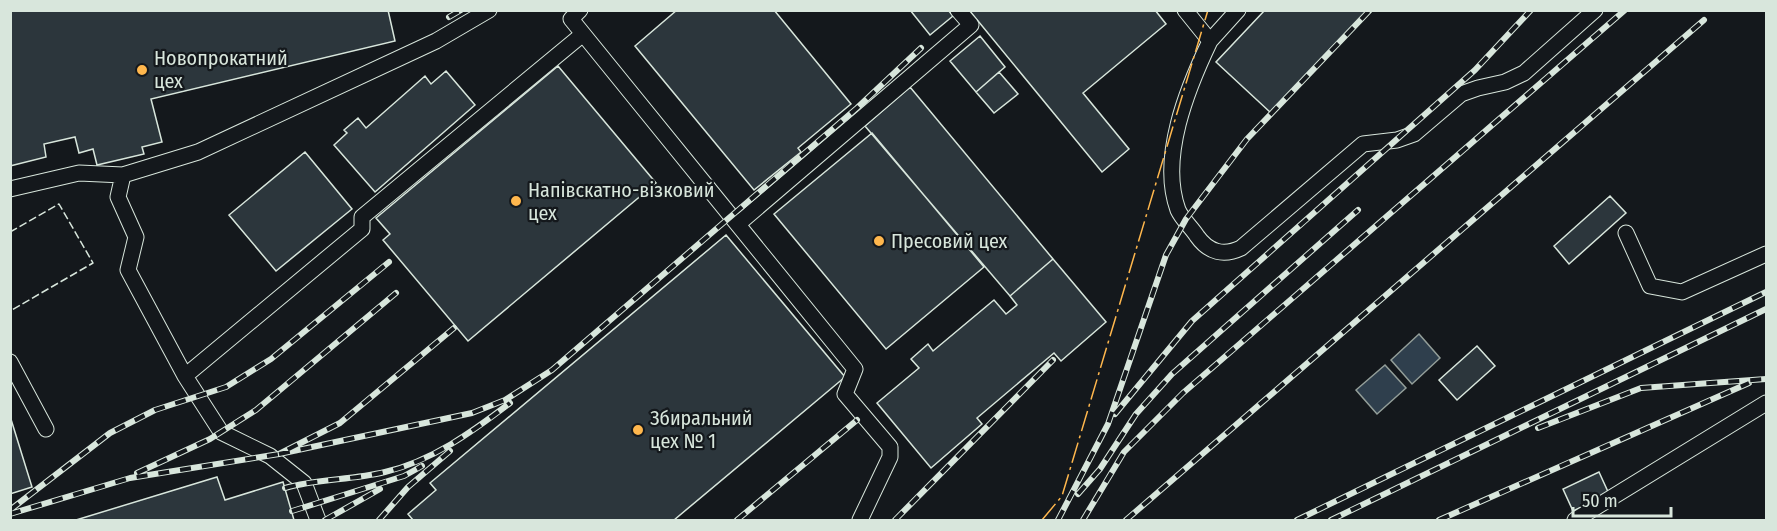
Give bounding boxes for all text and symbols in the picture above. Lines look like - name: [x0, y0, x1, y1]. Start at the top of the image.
- place label: Новопрокатний цех: [154, 46, 288, 93]
- marker: Новопрокатний цех: [135, 63, 149, 77]
- place label: Напівскатно-візковий цех: [528, 178, 715, 225]
- marker: Напівскатно-візковий цех: [509, 194, 523, 208]
- place label: Пресовий цех: [891, 229, 1008, 253]
- marker: Пресовий цех: [872, 234, 886, 248]
- place label: Збиральний цех № 1: [650, 406, 753, 453]
- marker: Збиральний цех № 1: [631, 423, 645, 437]
- scale bar: [1573, 480, 1670, 518]
- text: 50 m: [1582, 490, 1618, 512]

